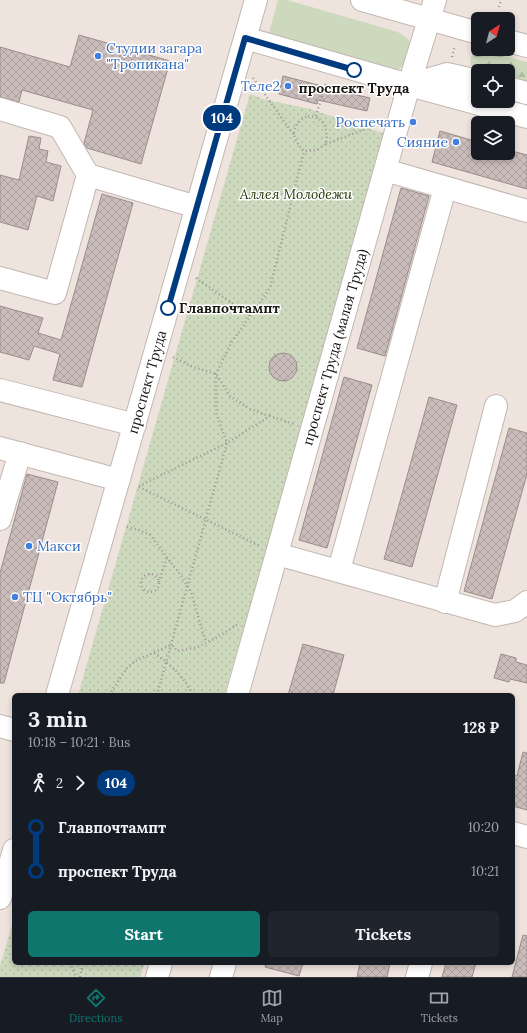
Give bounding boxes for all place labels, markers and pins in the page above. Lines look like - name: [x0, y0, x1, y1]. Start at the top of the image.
- place label: Студии загара "Тропикана": [106, 39, 202, 73]
- marker: Студии загара "Тропикана": [93, 51, 103, 61]
- marker: проспект Труда: [346, 62, 362, 78]
- place label: Теле2: [241, 77, 280, 95]
- place label: проспект Труда: [299, 79, 410, 97]
- marker: Теле2: [283, 81, 293, 91]
- place label: Роспечать: [336, 113, 405, 131]
- marker: Роспечать: [408, 117, 418, 127]
- place label: Сияние: [397, 133, 448, 151]
- marker: Сияние: [451, 137, 461, 147]
- place label: Главпочтампт: [179, 299, 280, 317]
- marker: Главпочтампт: [160, 300, 176, 316]
- place label: Макси: [37, 537, 81, 555]
- marker: Макси: [24, 541, 34, 551]
- place label: ТЦ "Октябрь": [23, 588, 112, 606]
- marker: ТЦ "Октябрь": [10, 592, 20, 602]

